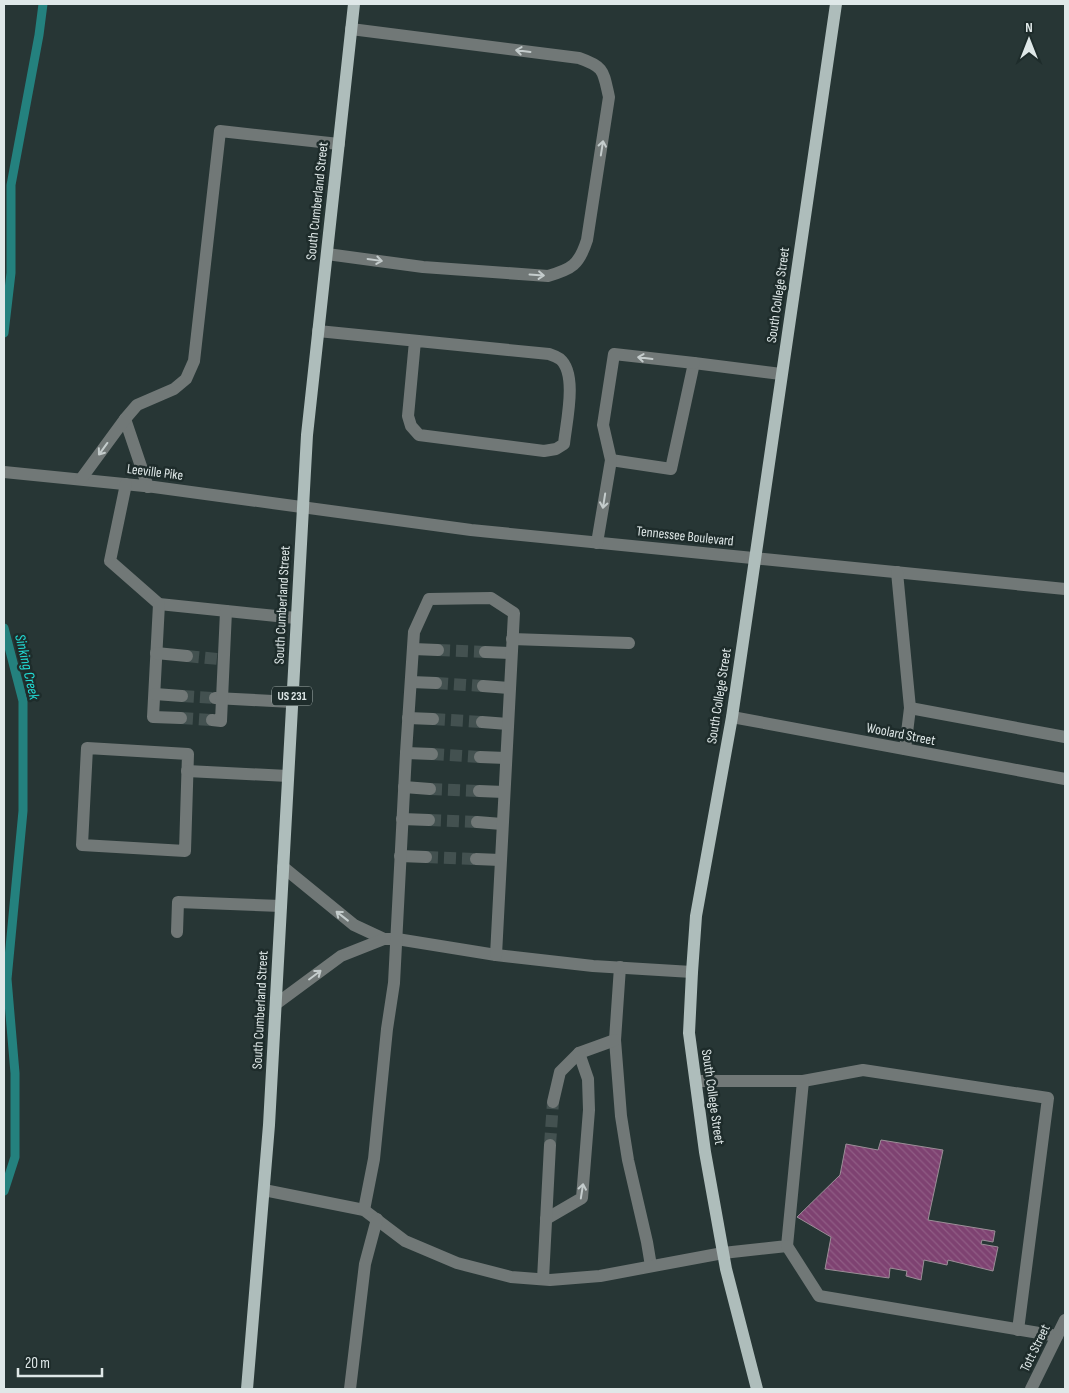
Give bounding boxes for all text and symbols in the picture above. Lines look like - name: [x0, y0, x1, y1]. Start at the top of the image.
- north arrow: [1004, 15, 1054, 65]
- text: N: [1025, 19, 1033, 36]
- one-way arrow: [515, 45, 531, 55]
- one-way arrow: [597, 140, 607, 156]
- street label: South Cumberland Street: [302, 141, 332, 261]
- street label: South College Street: [763, 246, 793, 344]
- one-way arrow: [367, 256, 383, 266]
- one-way arrow: [528, 271, 544, 280]
- one-way arrow: [638, 353, 654, 363]
- one-way arrow: [98, 442, 108, 456]
- street label: Leeville Pike: [126, 460, 184, 484]
- one-way arrow: [598, 493, 608, 509]
- street label: Tennessee Boulevard: [636, 522, 735, 550]
- street label: South Cumberland Street: [270, 545, 294, 665]
- water label: Sinking Creek: [10, 632, 44, 702]
- street label: South College Street: [703, 647, 735, 745]
- road number: US 231: [272, 686, 312, 706]
- street label: Woolard Street: [865, 719, 937, 749]
- one-way arrow: [335, 911, 349, 921]
- street label: South Cumberland Street: [248, 950, 272, 1070]
- one-way arrow: [308, 970, 322, 980]
- street label: South College Street: [698, 1048, 728, 1146]
- one-way arrow: [577, 1183, 587, 1199]
- street label: Tott Street: [1016, 1321, 1054, 1375]
- scale bar: [18, 1346, 101, 1378]
- text: 20 m: [25, 1354, 50, 1373]

